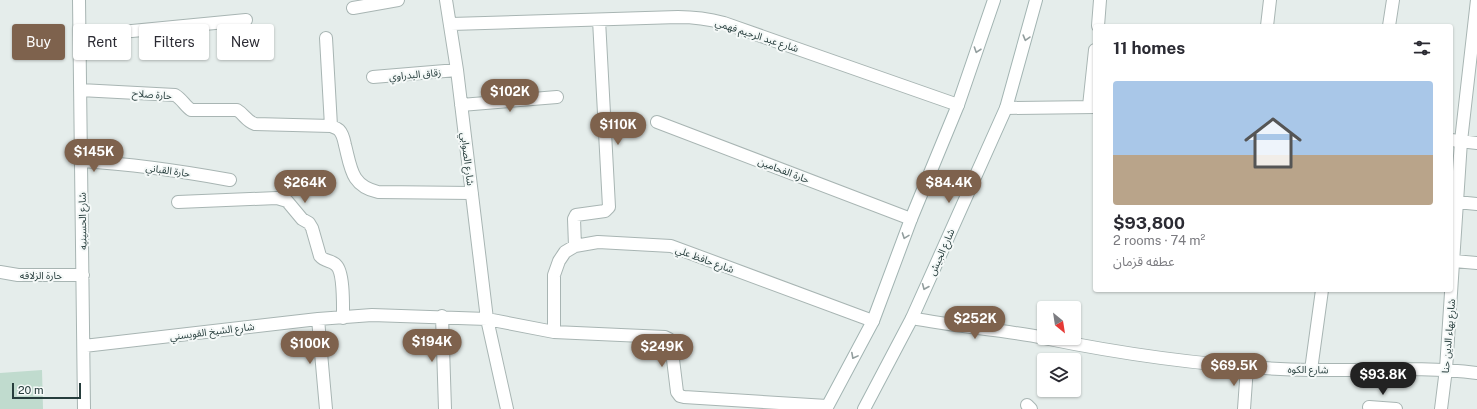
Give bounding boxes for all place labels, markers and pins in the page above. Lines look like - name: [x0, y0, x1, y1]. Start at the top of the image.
- pin: $102K: [482, 79, 538, 113]
- pin: $110K: [590, 112, 646, 146]
- pin: $145K: [66, 139, 122, 173]
- pin: $264K: [277, 170, 333, 204]
- pin: $84.4K: [916, 170, 982, 204]
- pin: $252K: [947, 306, 1003, 340]
- pin: $194K: [404, 329, 460, 363]
- pin: $100K: [282, 331, 338, 365]
- pin: $249K: [634, 334, 690, 368]
- pin: $69.5K: [1201, 353, 1267, 387]
- pin: $93.8K: [1350, 362, 1416, 396]

